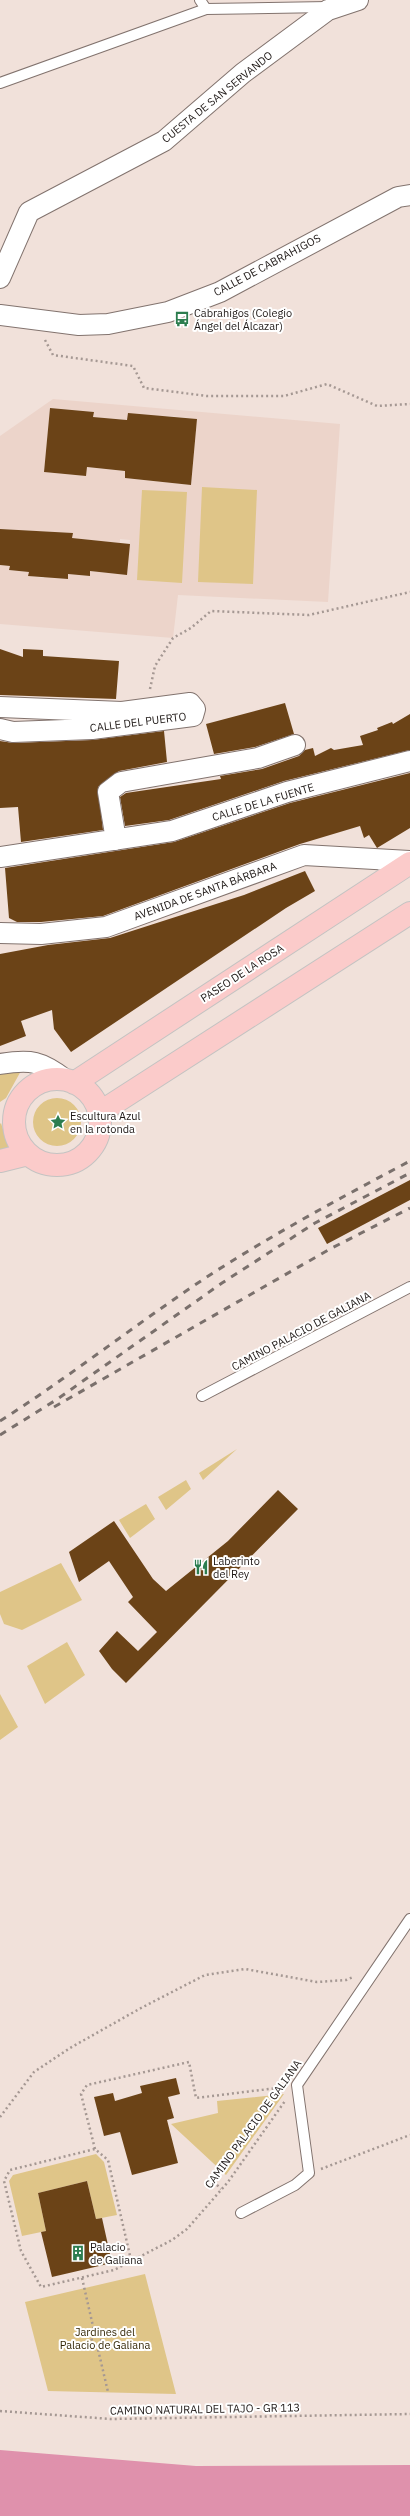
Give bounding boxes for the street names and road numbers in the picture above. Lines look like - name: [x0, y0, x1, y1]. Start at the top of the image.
- street label: CUESTA DE SAN SERVANDO: [159, 48, 275, 146]
- street label: CALLE DE CABRAHIGOS: [211, 231, 323, 299]
- street label: CALLE DEL PUERTO: [89, 709, 187, 735]
- street label: CALLE DE LA FUENTE: [210, 780, 316, 824]
- street label: AVENIDA DE SANTA BÁRBARA: [132, 859, 278, 923]
- street label: PASEO DE LA ROSA: [198, 941, 286, 1005]
- street label: CAMINO PALACIO DE GALIANA: [229, 1288, 373, 1374]
- street label: CAMINO PALACIO DE GALIANA: [202, 2057, 304, 2191]
- street label: CAMINO NATURAL DEL TAJO - GR 113: [110, 2400, 300, 2418]

